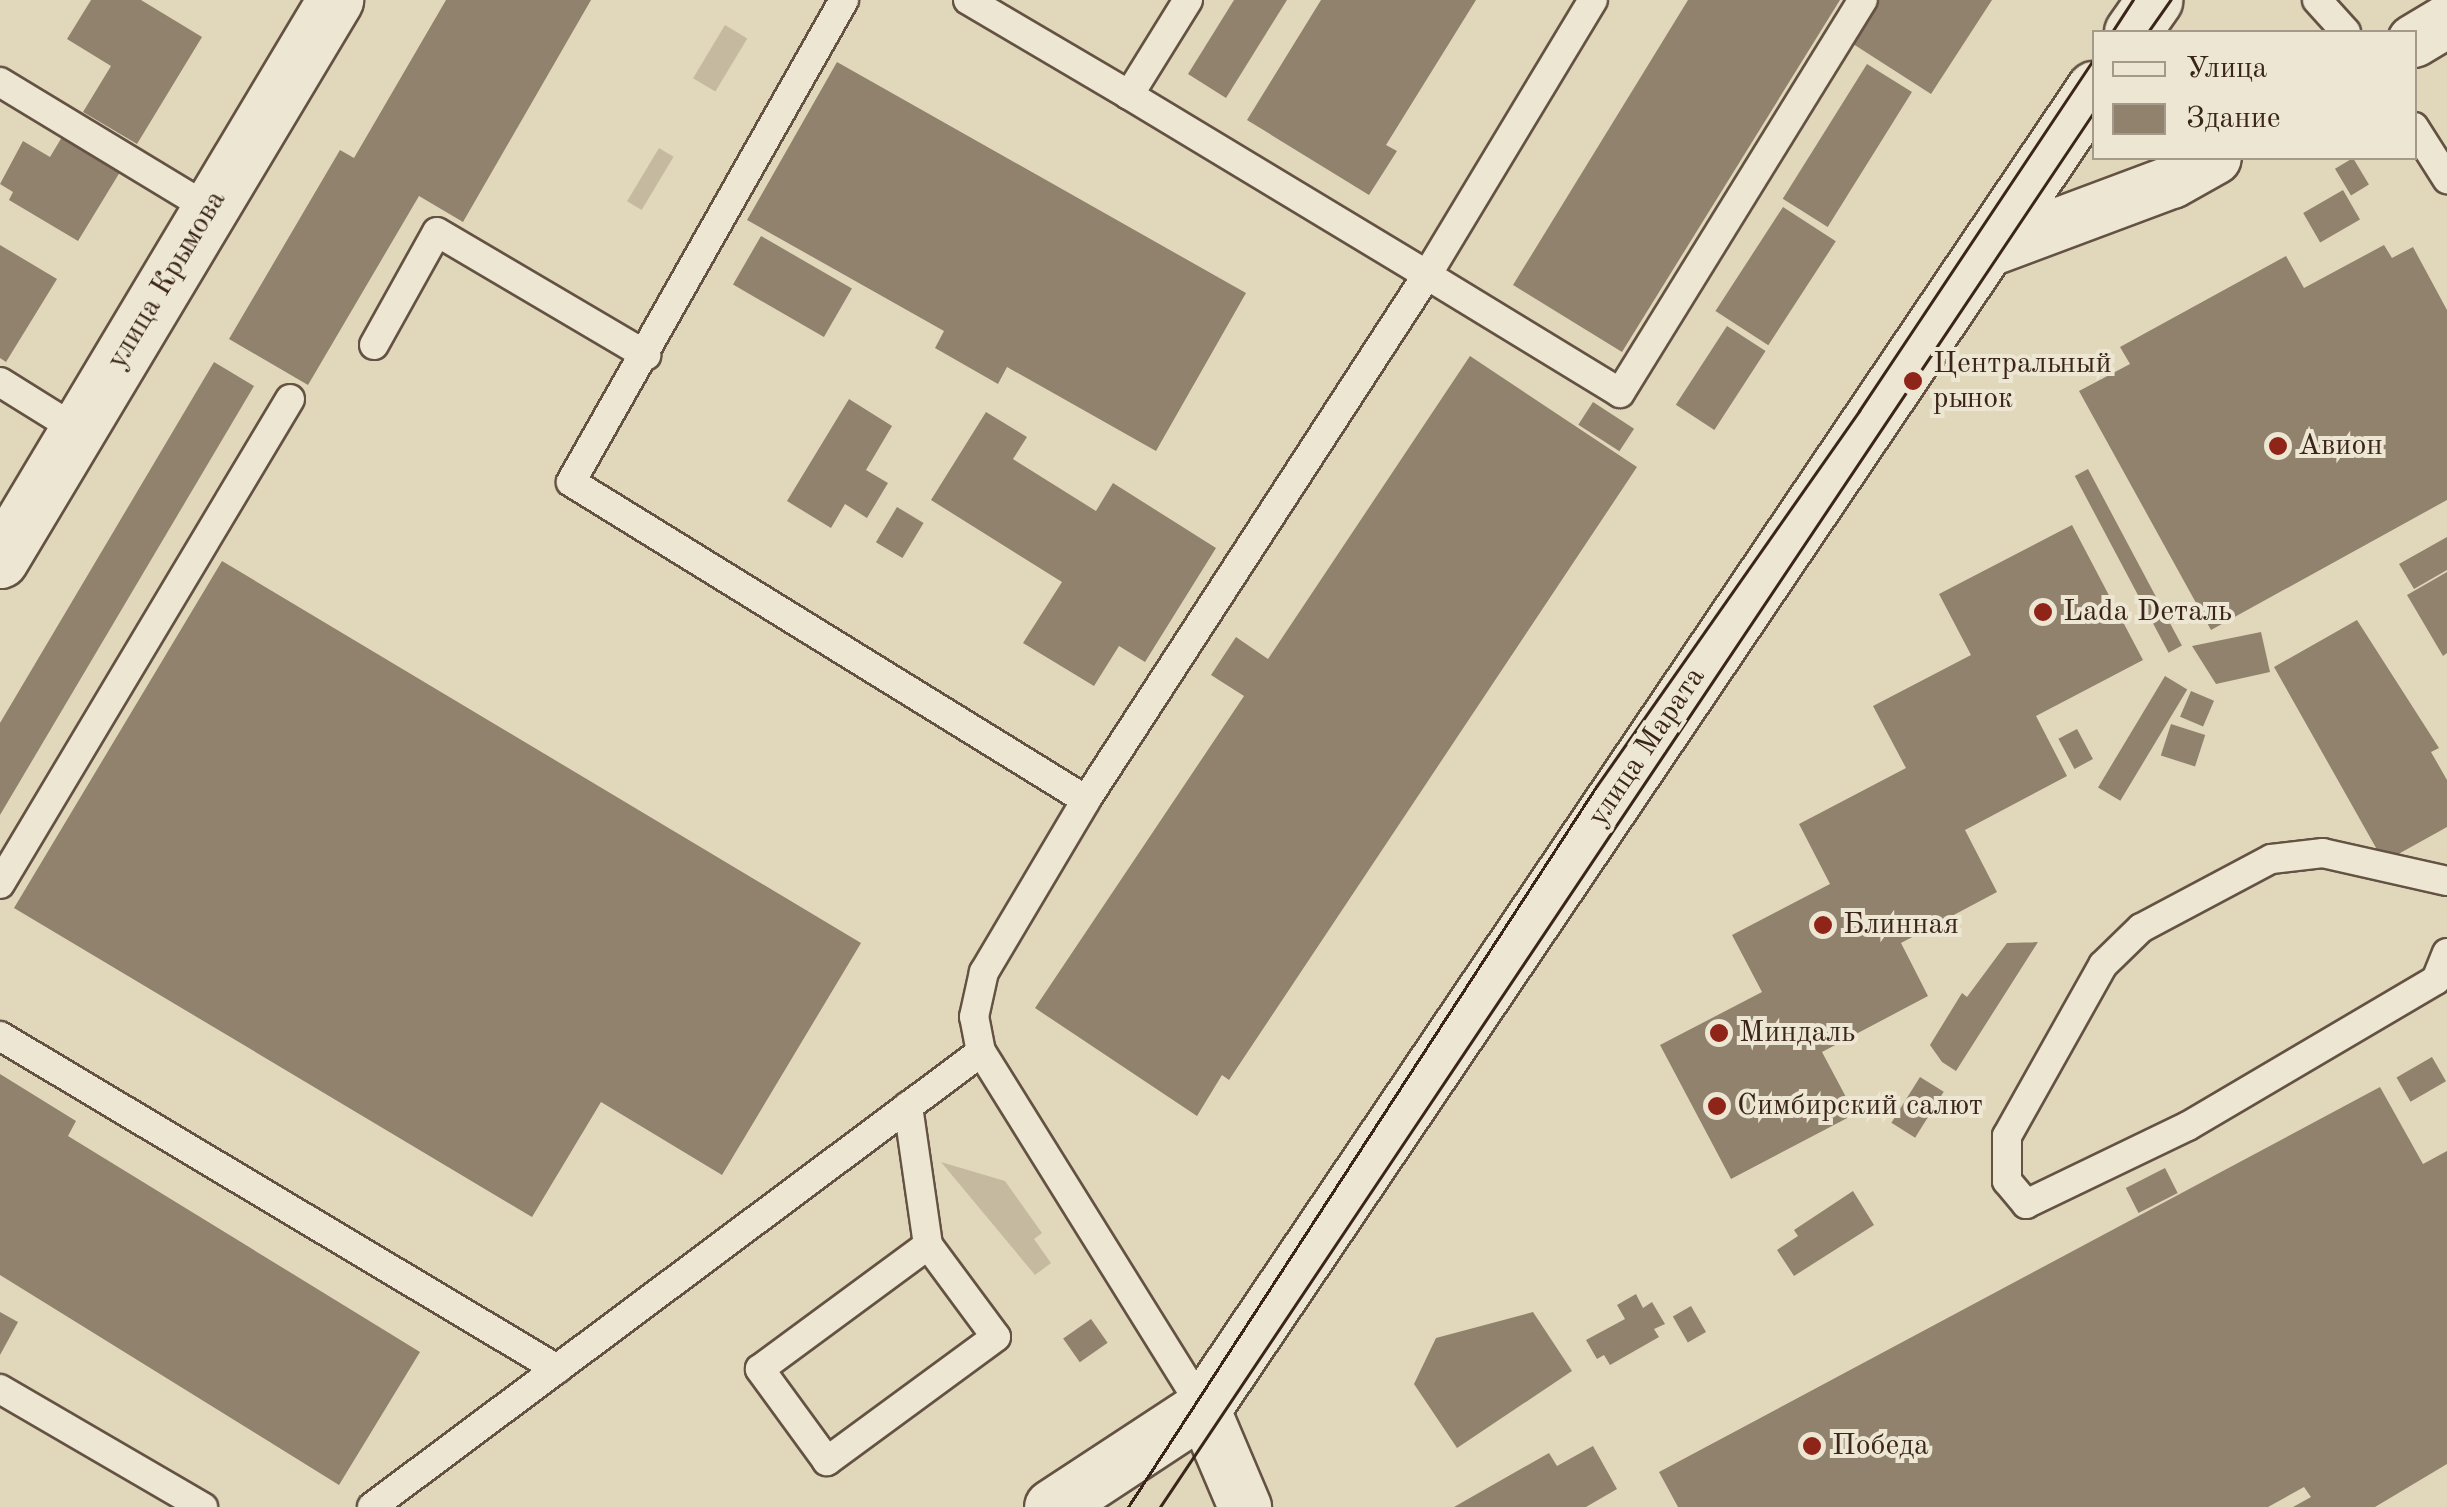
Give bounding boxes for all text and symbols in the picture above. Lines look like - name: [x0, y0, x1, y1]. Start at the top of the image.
- legend: [2092, 30, 2417, 160]
- text: Улица: [2186, 54, 2267, 84]
- text: Здание: [2186, 104, 2281, 134]
- street label: улица Крымова: [100, 184, 234, 376]
- place label: Центральный рынок: [1933, 346, 2112, 416]
- marker: Центральный рынок: [1902, 370, 1924, 392]
- place label: Авион: [2298, 428, 2383, 464]
- marker: Авион: [2267, 435, 2289, 457]
- place label: Lada Dеталь: [2063, 594, 2232, 630]
- marker: Lada Dеталь: [2032, 601, 2054, 623]
- street label: улица Марата: [1581, 660, 1713, 834]
- place label: Блинная: [1843, 907, 1959, 943]
- marker: Блинная: [1812, 914, 1834, 936]
- place label: Миндаль: [1739, 1015, 1855, 1051]
- marker: Миндаль: [1708, 1022, 1730, 1044]
- place label: Симбирский салют: [1737, 1088, 1983, 1124]
- marker: Симбирский салют: [1706, 1095, 1728, 1117]
- place label: Победа: [1832, 1428, 1929, 1464]
- marker: Победа: [1801, 1435, 1823, 1457]

